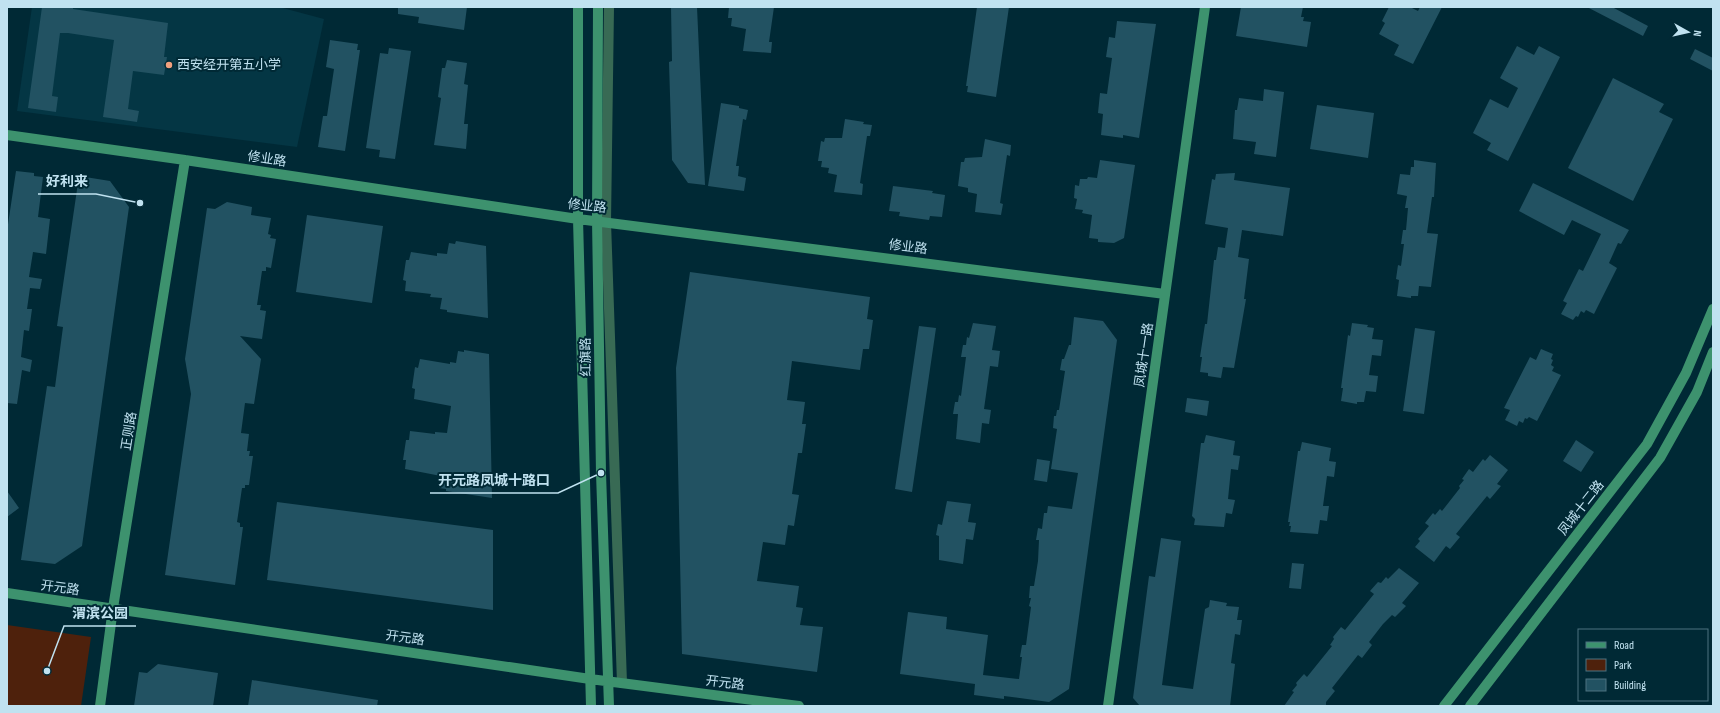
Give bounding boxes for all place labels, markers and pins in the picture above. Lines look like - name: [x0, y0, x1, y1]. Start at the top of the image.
- place label: 西安经开第五小学: [177, 57, 281, 73]
- marker: 西安经开第五小学: [164, 60, 174, 70]
- callout: 好利来: [38, 168, 96, 194]
- callout: 开元路凤城十路口: [430, 467, 558, 493]
- callout: 渭滨公园: [64, 600, 136, 626]

